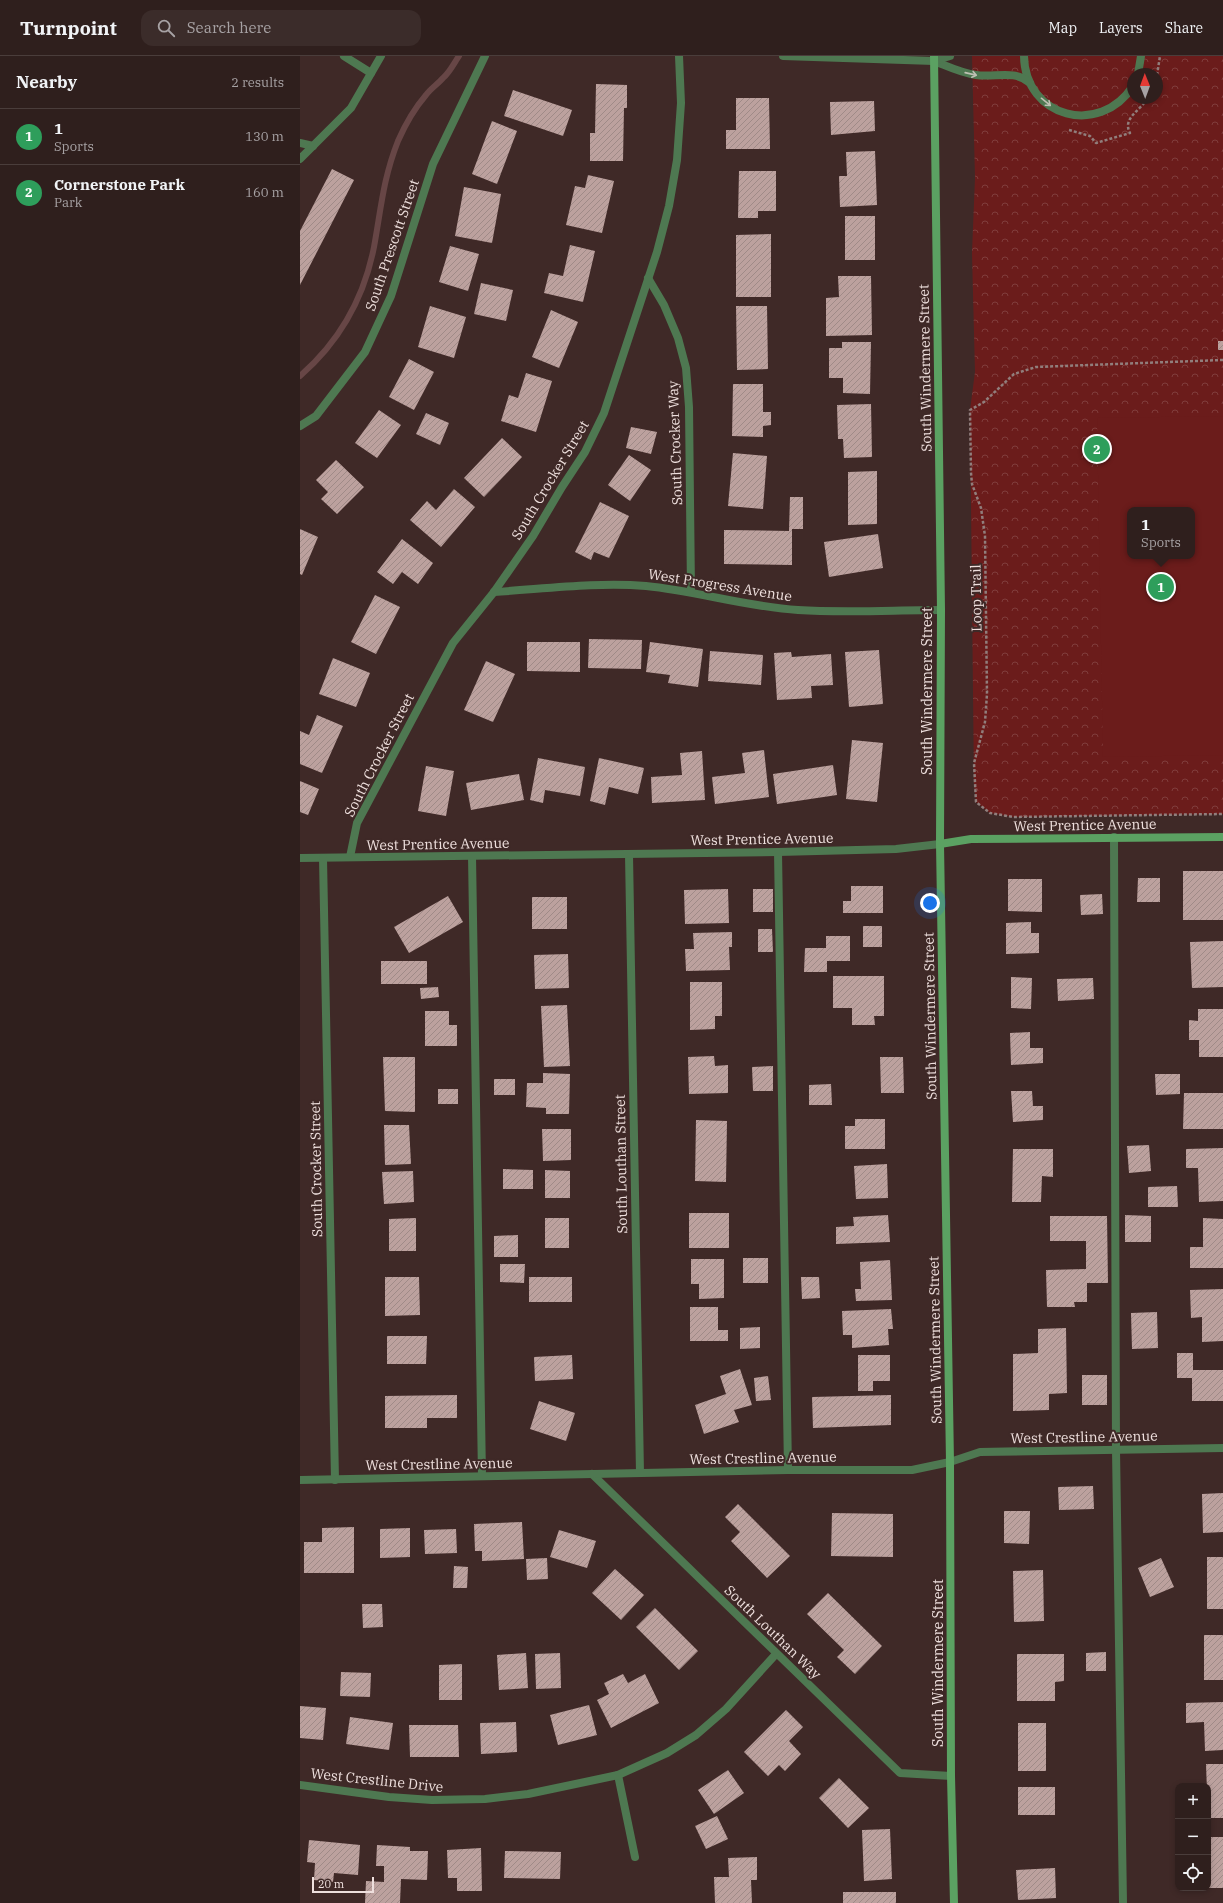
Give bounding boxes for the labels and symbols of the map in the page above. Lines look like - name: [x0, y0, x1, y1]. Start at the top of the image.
- north arrow: [1127, 68, 1163, 104]
- one-way arrow: [964, 70, 977, 78]
- one-way arrow: [1040, 98, 1051, 107]
- street label: South Prescott Street: [361, 177, 423, 313]
- street label: South Windermere Street: [915, 284, 935, 452]
- street label: South Crocker Way: [664, 380, 686, 506]
- street label: South Crocker Street: [507, 417, 593, 543]
- pin: 2: [1084, 434, 1110, 464]
- street label: Loop Trail: [966, 564, 986, 632]
- street label: West Progress Avenue: [647, 565, 793, 605]
- pin: 1: [1148, 572, 1174, 602]
- street label: South Windermere Street: [918, 607, 936, 775]
- street label: South Crocker Street: [340, 690, 418, 820]
- street label: West Prentice Avenue: [1013, 815, 1157, 835]
- street label: West Prentice Avenue: [690, 829, 834, 849]
- street label: West Prentice Avenue: [366, 834, 510, 854]
- your location: [920, 893, 940, 913]
- street label: South Windermere Street: [920, 932, 940, 1100]
- street label: South Louthan Street: [611, 1094, 631, 1234]
- street label: South Crocker Street: [306, 1101, 326, 1237]
- street label: South Windermere Street: [925, 1256, 945, 1424]
- street label: West Crestline Avenue: [1010, 1427, 1158, 1447]
- street label: West Crestline Avenue: [689, 1448, 837, 1468]
- street label: West Crestline Avenue: [365, 1454, 513, 1474]
- street label: South Windermere Street: [929, 1579, 947, 1747]
- street label: South Louthan Way: [721, 1581, 826, 1683]
- street label: West Crestline Drive: [310, 1764, 444, 1796]
- scale bar: [312, 1875, 374, 1894]

